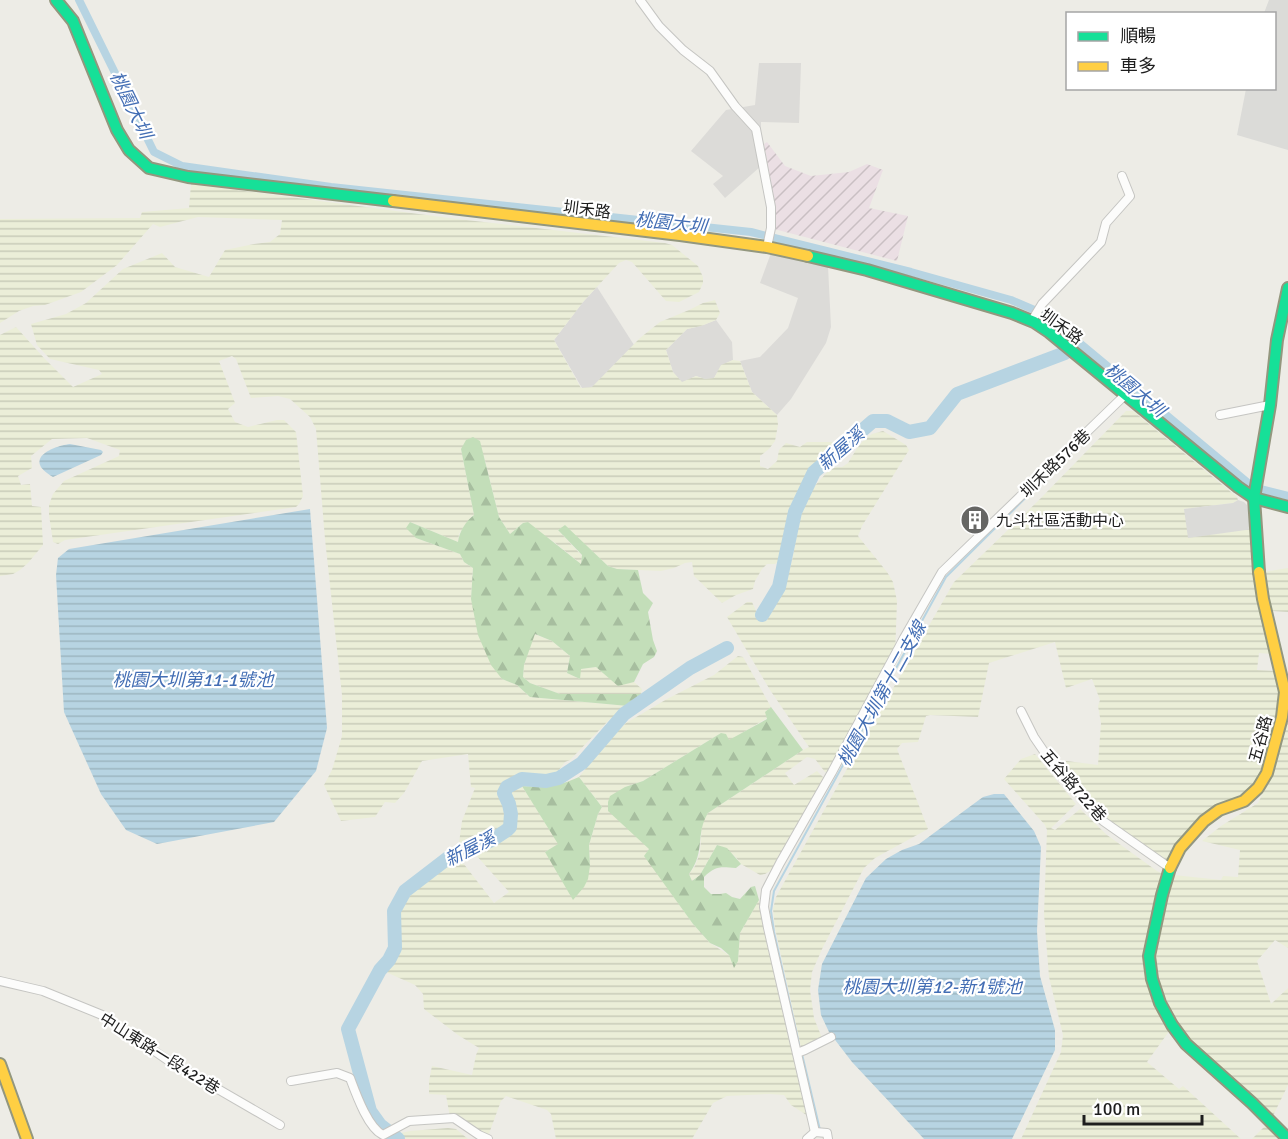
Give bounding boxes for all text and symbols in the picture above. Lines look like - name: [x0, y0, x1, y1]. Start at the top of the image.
- legend: [1066, 12, 1276, 90]
- text: 順暢: [1120, 25, 1156, 47]
- text: 車多: [1120, 55, 1156, 77]
- water label: 桃園大圳: [105, 68, 158, 145]
- street label: 圳禾路: [562, 197, 612, 223]
- water label: 桃園大圳: [634, 208, 711, 238]
- street label: 圳禾路: [1036, 305, 1087, 349]
- water label: 桃園大圳: [1100, 358, 1172, 423]
- water label: 新屋溪: [813, 421, 871, 475]
- street label: 圳禾路576巷: [1016, 425, 1095, 502]
- building icon: 九斗社區活動中心: [959, 504, 991, 536]
- place label: 九斗社區活動中心: [996, 511, 1124, 531]
- water label: 桃園大圳第十二支線: [833, 616, 932, 770]
- water label: 桃園大圳第11-1號池: [113, 669, 275, 691]
- street label: 五谷路: [1245, 713, 1277, 765]
- street label: 五谷路722巷: [1036, 745, 1110, 826]
- water label: 新屋溪: [441, 826, 502, 871]
- water label: 桃園大圳第12-新1號池: [842, 976, 1024, 998]
- street label: 中山東路一段422巷: [96, 1009, 223, 1099]
- scale bar: [1084, 1088, 1202, 1126]
- text: 100 m: [1093, 1098, 1140, 1120]

